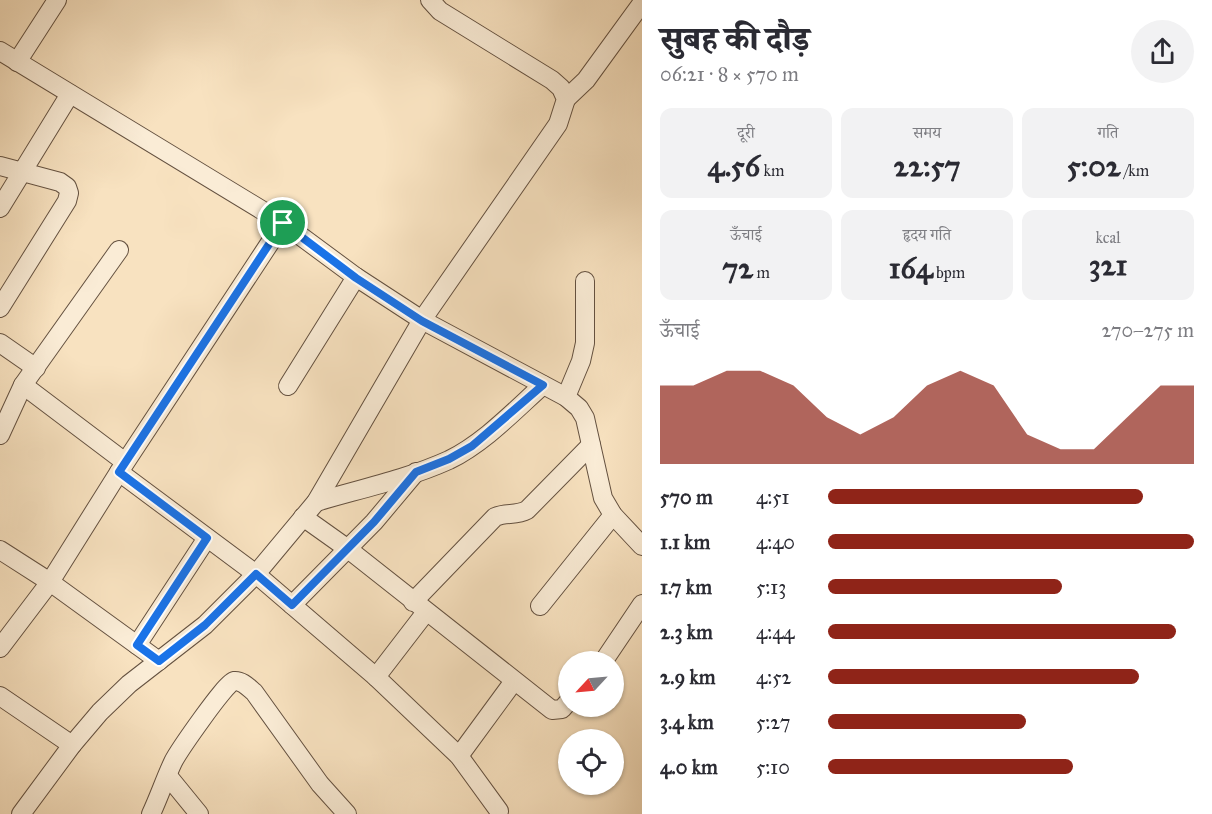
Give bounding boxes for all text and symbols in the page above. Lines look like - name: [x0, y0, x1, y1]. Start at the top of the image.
- text: सुबह की दौड़: [660, 19, 810, 59]
- button: share: [1131, 20, 1194, 83]
- text: 06:21 · 8 × 570 m: [660, 62, 799, 86]
- text: दूरी: [737, 123, 755, 142]
- text: समय: [913, 123, 941, 142]
- text: गति: [1098, 123, 1118, 142]
- text: 4.56: [708, 148, 760, 184]
- text: 22:57: [893, 148, 961, 184]
- text: 5:02: [1067, 148, 1121, 184]
- text: km: [760, 161, 784, 180]
- text: /km: [1121, 161, 1149, 180]
- pin: [257, 197, 308, 248]
- icon: arrive: [266, 206, 299, 239]
- text: ऊँचाई: [730, 225, 762, 244]
- text: हृदय गति: [903, 225, 951, 244]
- text: kcal: [1095, 228, 1121, 247]
- text: 321: [1089, 247, 1127, 283]
- text: 72: [722, 250, 753, 286]
- text: 164: [889, 250, 933, 286]
- text: m: [753, 263, 770, 282]
- text: bpm: [933, 263, 965, 282]
- text: ऊँचाई: [660, 318, 699, 342]
- text: 270–275 m: [1101, 318, 1194, 342]
- text: 570 m: [660, 485, 713, 509]
- text: 4:51: [756, 485, 789, 509]
- text: 1.1 km: [660, 530, 710, 554]
- text: 4:40: [756, 530, 795, 554]
- text: 1.7 km: [660, 575, 712, 599]
- text: 5:13: [756, 575, 786, 599]
- text: 2.3 km: [660, 620, 713, 644]
- text: 4:44: [756, 620, 794, 644]
- north arrow: [558, 651, 624, 717]
- map controls: [558, 651, 624, 795]
- text: 2.9 km: [660, 665, 716, 689]
- text: 4:52: [756, 665, 791, 689]
- text: 3.4 km: [660, 710, 714, 734]
- text: 5:27: [756, 710, 790, 734]
- button: locate: [558, 729, 624, 795]
- text: 4.0 km: [660, 755, 718, 779]
- text: 5:10: [756, 755, 790, 779]

